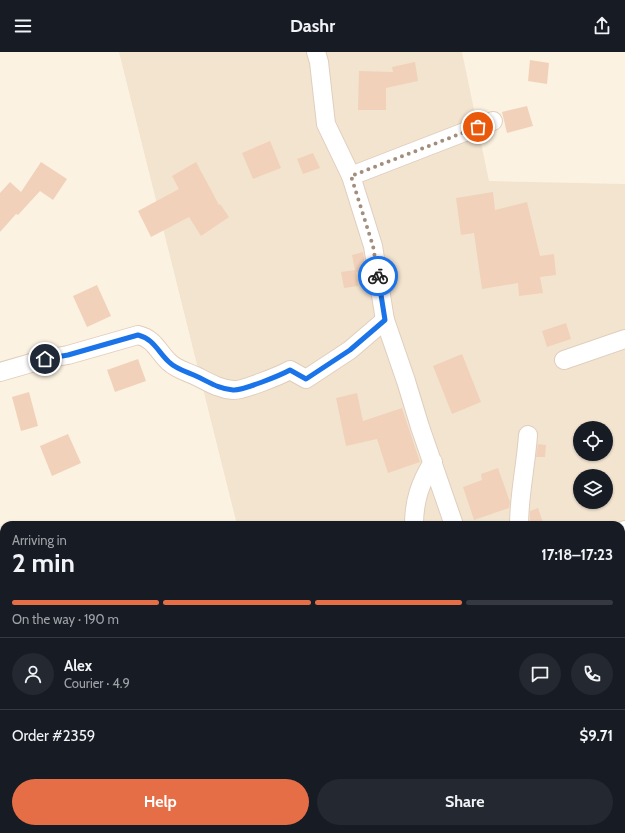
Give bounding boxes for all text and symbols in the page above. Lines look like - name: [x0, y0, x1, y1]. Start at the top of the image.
- icon: menu: [12, 15, 34, 37]
- text: Dashr: [290, 15, 335, 37]
- icon: share: [591, 15, 613, 37]
- pin: [461, 110, 495, 144]
- icon: bag: [467, 116, 489, 138]
- courier: [358, 256, 398, 296]
- icon: bike: [367, 265, 389, 287]
- pin: [28, 342, 62, 376]
- icon: home: [34, 348, 56, 370]
- map controls: [573, 421, 613, 509]
- button: locate: [573, 421, 613, 461]
- button: layers: [573, 469, 613, 509]
- text: Arriving in: [12, 532, 67, 548]
- text: 17:18–17:23: [541, 546, 613, 564]
- text: 2 min: [12, 547, 75, 579]
- text: On the way · 190 m: [12, 611, 119, 627]
- button: person: [12, 653, 54, 695]
- button: chat: [519, 653, 561, 695]
- button: phone: [571, 653, 613, 695]
- text: Alex: [64, 657, 92, 675]
- text: Courier · 4.9: [64, 675, 130, 691]
- text: Order #2359: [12, 727, 95, 745]
- text: $9.71: [580, 727, 613, 745]
- button: Help: [12, 779, 309, 825]
- button: Share: [317, 779, 613, 825]

